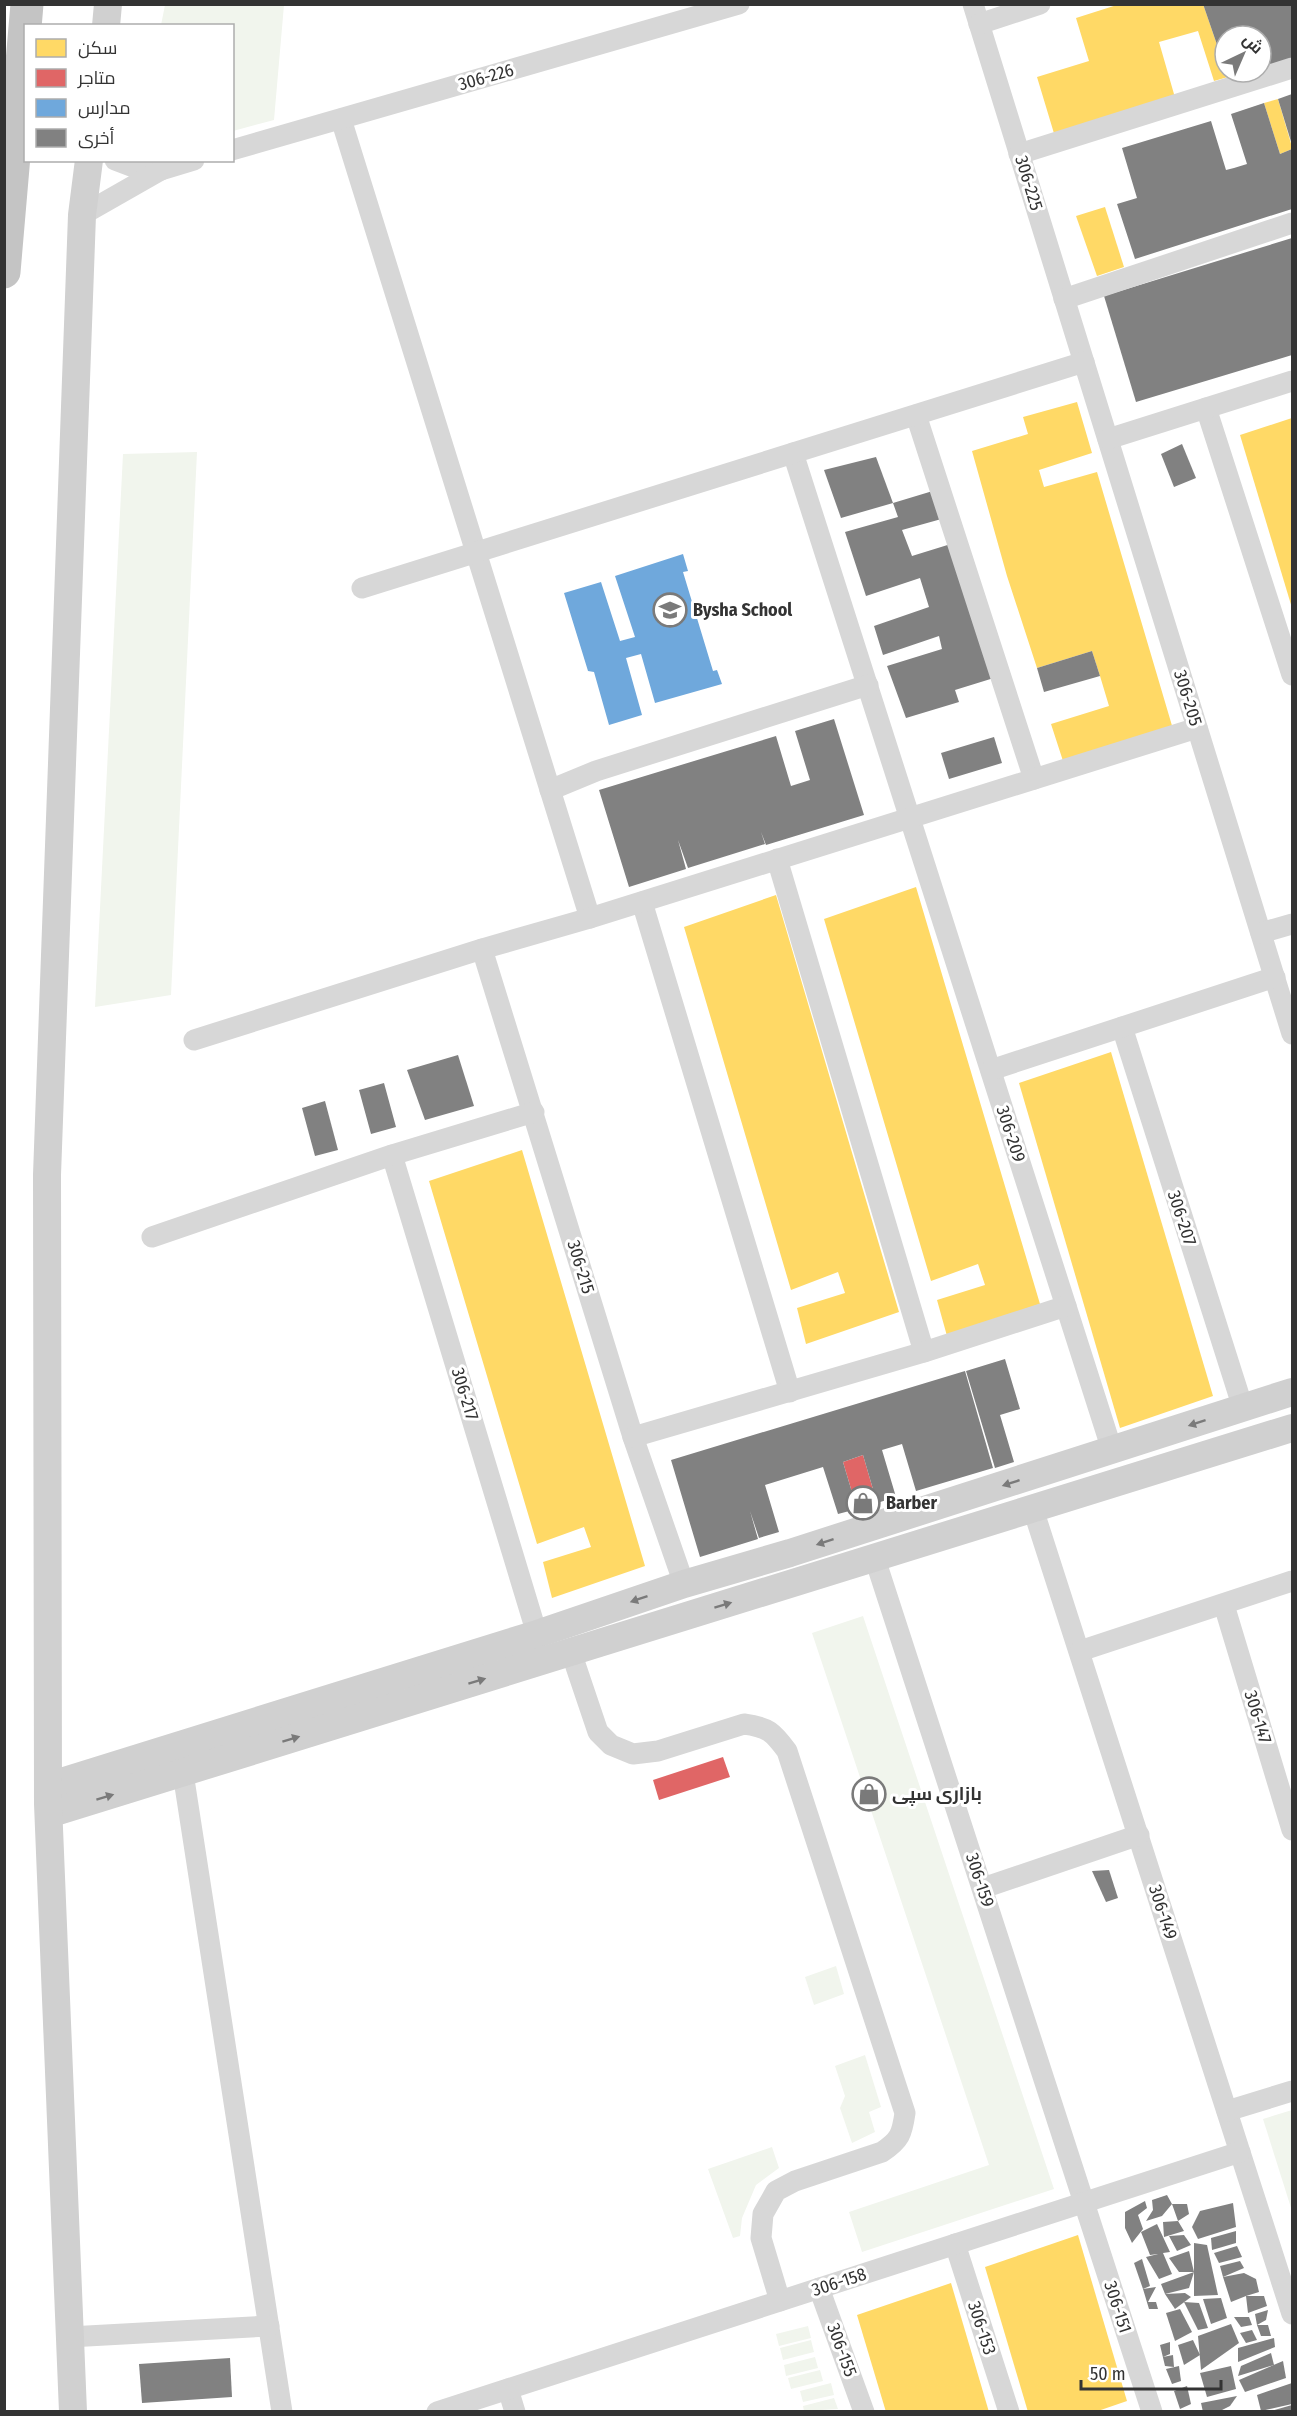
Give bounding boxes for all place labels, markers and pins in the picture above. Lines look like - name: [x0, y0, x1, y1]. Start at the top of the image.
- school or university icon: Bysha School: [652, 592, 688, 628]
- place label: Bysha School: [693, 599, 792, 621]
- shop icon: Barber: [845, 1485, 881, 1521]
- place label: Barber: [886, 1492, 937, 1514]
- shop icon: بازاری سپی: [851, 1776, 887, 1812]
- place label: بازاری سپی: [892, 1783, 982, 1806]

